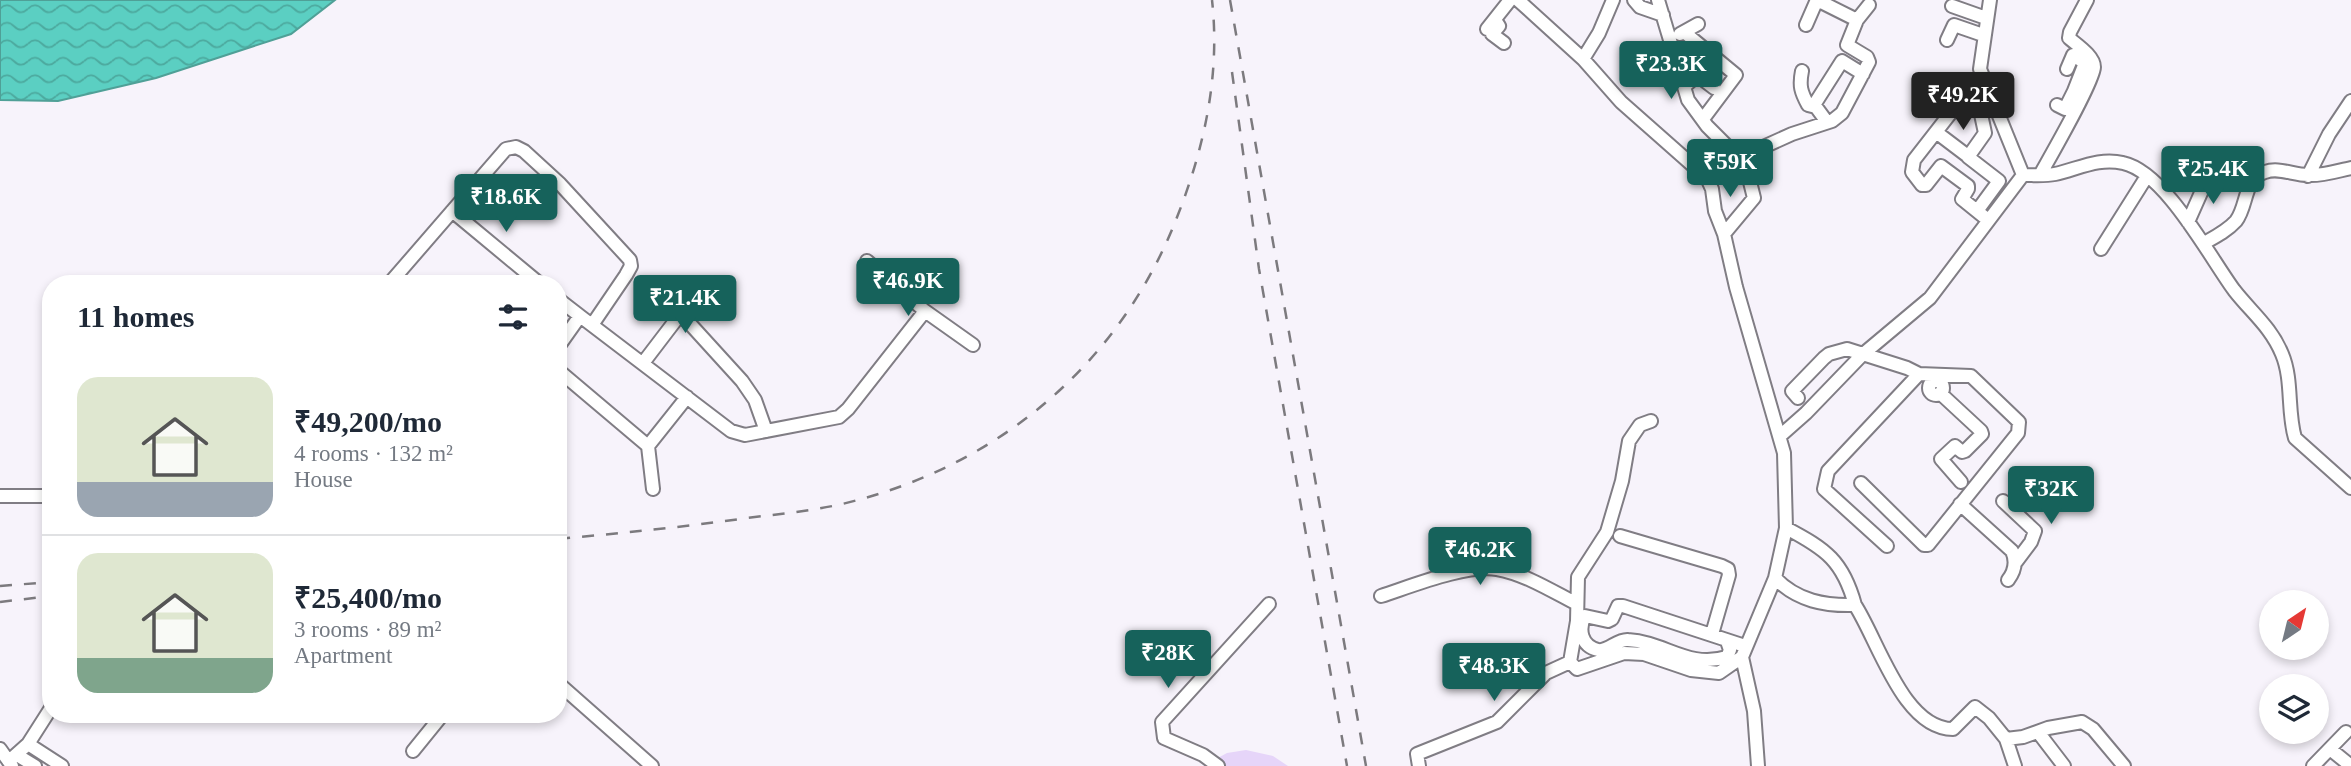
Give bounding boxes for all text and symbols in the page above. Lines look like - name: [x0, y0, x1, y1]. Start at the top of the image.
- pin: ₹23.3K: [1614, 42, 1728, 101]
- text: ₹23.3K: [1635, 51, 1707, 76]
- pin: ₹49.2K: [1906, 72, 2020, 132]
- text: ₹49.2K: [1927, 82, 1999, 107]
- pin: ₹59K: [1689, 140, 1771, 199]
- pin: ₹25.4K: [2156, 146, 2270, 206]
- text: ₹59K: [1703, 149, 1757, 174]
- text: ₹25.4K: [2177, 156, 2249, 181]
- pin: ₹18.6K: [449, 174, 563, 234]
- text: ₹18.6K: [470, 184, 542, 209]
- pin: ₹46.9K: [851, 258, 965, 318]
- text: ₹46.9K: [872, 268, 944, 293]
- pin: ₹21.4K: [628, 276, 742, 335]
- text: ₹21.4K: [649, 285, 721, 310]
- icon: filters: [494, 298, 532, 336]
- text: 11 homes: [77, 300, 195, 333]
- icon: home: [133, 405, 217, 489]
- text: ₹49,200/mo: [294, 405, 442, 438]
- text: 4 rooms · 132 m²: [294, 441, 453, 466]
- pin: ₹32K: [2010, 466, 2092, 526]
- text: House: [294, 467, 353, 492]
- text: ₹32K: [2024, 476, 2078, 501]
- pin: ₹46.2K: [1423, 528, 1537, 587]
- text: ₹46.2K: [1444, 537, 1516, 562]
- icon: home: [133, 581, 217, 665]
- text: ₹25,400/mo: [294, 581, 442, 614]
- north arrow: [2259, 590, 2329, 660]
- map controls: [2259, 590, 2329, 744]
- text: 3 rooms · 89 m²: [294, 617, 441, 642]
- pin: ₹28K: [1127, 630, 1209, 690]
- text: ₹28K: [1141, 640, 1195, 665]
- text: Apartment: [294, 643, 392, 668]
- pin: ₹48.3K: [1437, 644, 1551, 703]
- text: ₹48.3K: [1458, 653, 1530, 678]
- button: layers: [2259, 674, 2329, 744]

